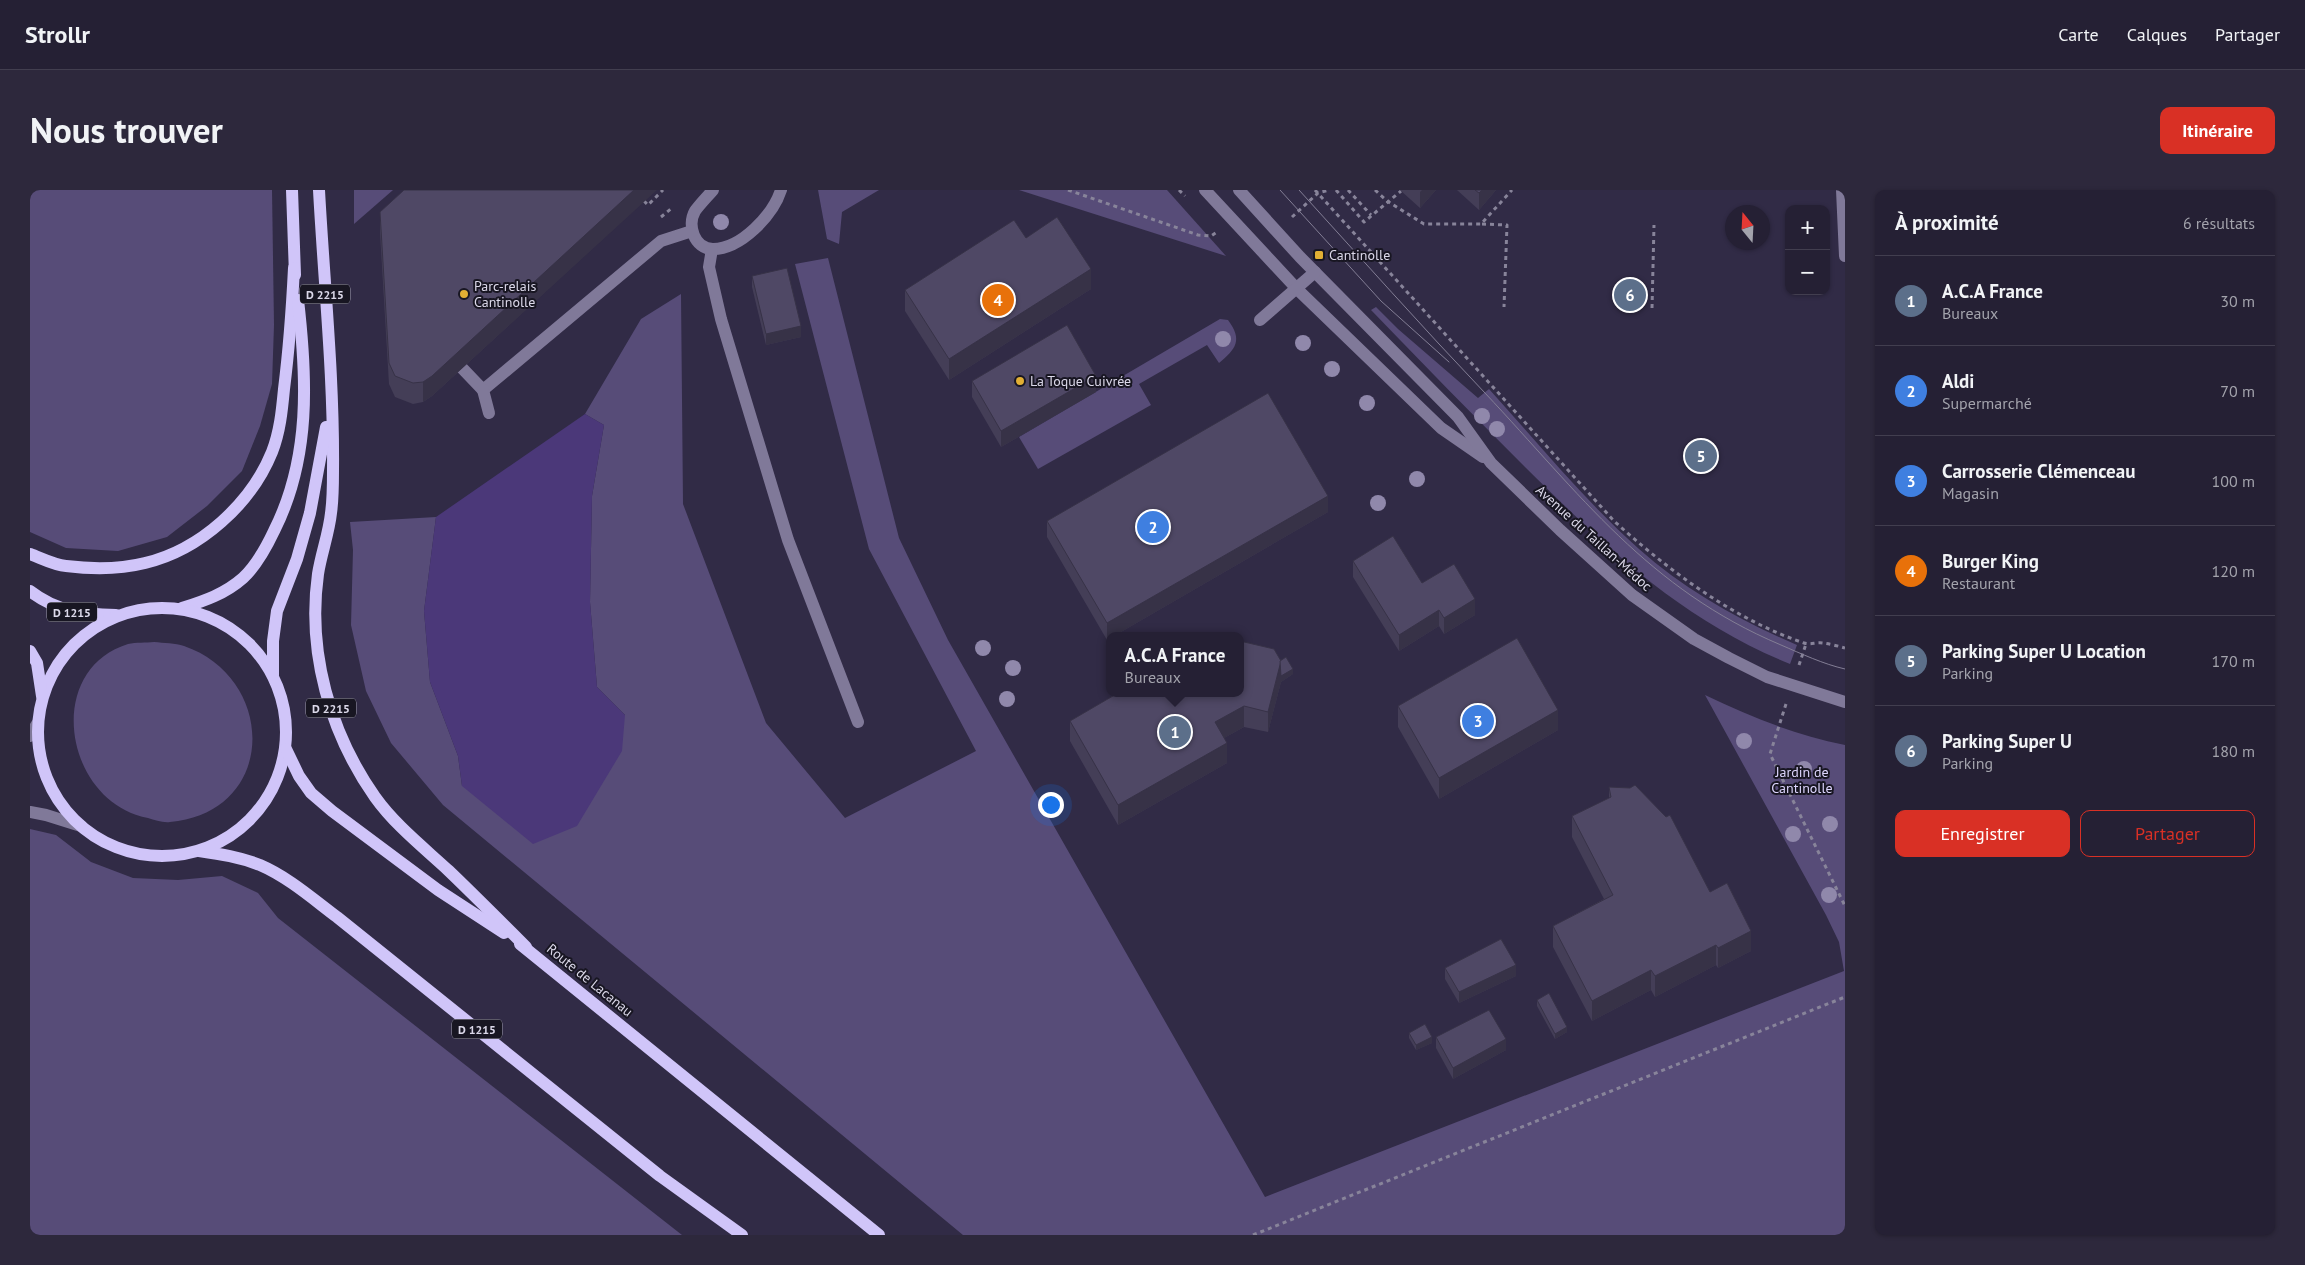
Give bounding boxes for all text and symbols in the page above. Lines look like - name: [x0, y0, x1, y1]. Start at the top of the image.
- text: Strollr: [25, 19, 90, 50]
- text: Carte: [2058, 23, 2099, 46]
- text: Calques: [2127, 23, 2187, 46]
- text: Partager: [2215, 23, 2280, 46]
- text: Nous trouver: [30, 107, 223, 153]
- button: Itinéraire: [2160, 107, 2275, 154]
- north arrow: [1725, 205, 1770, 250]
- map controls: [1785, 205, 1830, 295]
- button: +: [1785, 205, 1830, 250]
- text: À proximité: [1895, 209, 1999, 236]
- text: 6 résultats: [2183, 213, 2255, 233]
- place label: Cantinolle: [1329, 246, 1390, 264]
- marker: Cantinolle: [1313, 249, 1325, 261]
- button: −: [1785, 250, 1830, 295]
- pin: 6: [1614, 276, 1646, 314]
- place label: Parc-relais Cantinolle: [474, 277, 536, 311]
- text: A.C.A France: [1942, 279, 2043, 303]
- pin: 4: [982, 281, 1014, 319]
- road number: D 2215: [300, 285, 350, 304]
- marker: Parc-relais Cantinolle: [458, 288, 470, 300]
- text: 1: [1906, 291, 1916, 311]
- text: 30 m: [2220, 291, 2255, 311]
- text: Bureaux: [1942, 303, 1998, 323]
- text: Aldi: [1942, 369, 1974, 393]
- place label: La Toque Cuivrée: [1030, 372, 1131, 390]
- marker: La Toque Cuivrée: [1014, 375, 1026, 387]
- text: 2: [1906, 381, 1916, 401]
- text: 70 m: [2220, 381, 2255, 401]
- text: Supermarché: [1942, 393, 2032, 413]
- pin: 5: [1685, 437, 1717, 475]
- text: Carrosserie Clémenceau: [1942, 459, 2135, 483]
- text: 3: [1906, 471, 1916, 491]
- text: 100 m: [2212, 471, 2255, 491]
- street label: Avenue du Taillan-Médoc: [1532, 481, 1656, 595]
- text: Magasin: [1942, 483, 1999, 503]
- pin: 2: [1137, 508, 1169, 546]
- text: Burger King: [1942, 549, 2039, 573]
- text: 4: [1906, 561, 1916, 581]
- text: 120 m: [2212, 561, 2255, 581]
- text: Restaurant: [1942, 573, 2015, 593]
- road number: D 1215: [47, 602, 97, 622]
- popup: [1106, 632, 1244, 697]
- text: Parking Super U Location: [1942, 639, 2146, 663]
- text: A.C.A France: [1125, 643, 1225, 667]
- text: 5: [1906, 651, 1916, 671]
- text: 170 m: [2212, 651, 2255, 671]
- text: Parking: [1942, 663, 1993, 683]
- text: Bureaux: [1125, 667, 1181, 687]
- road number: D 2215: [306, 698, 356, 718]
- pin: 3: [1462, 702, 1494, 740]
- pin: 1: [1159, 713, 1191, 751]
- text: Parking Super U: [1942, 729, 2072, 753]
- text: 6: [1906, 741, 1916, 761]
- text: 180 m: [2212, 741, 2255, 761]
- text: Parking: [1942, 753, 1993, 773]
- park label: Jardin de Cantinolle: [1771, 763, 1833, 797]
- your location: [1038, 792, 1064, 818]
- button: Enregistrer: [1895, 810, 2070, 857]
- button: Partager: [2080, 810, 2255, 857]
- street label: Route de Lacanau: [543, 940, 637, 1020]
- road number: D 1215: [452, 1020, 502, 1039]

